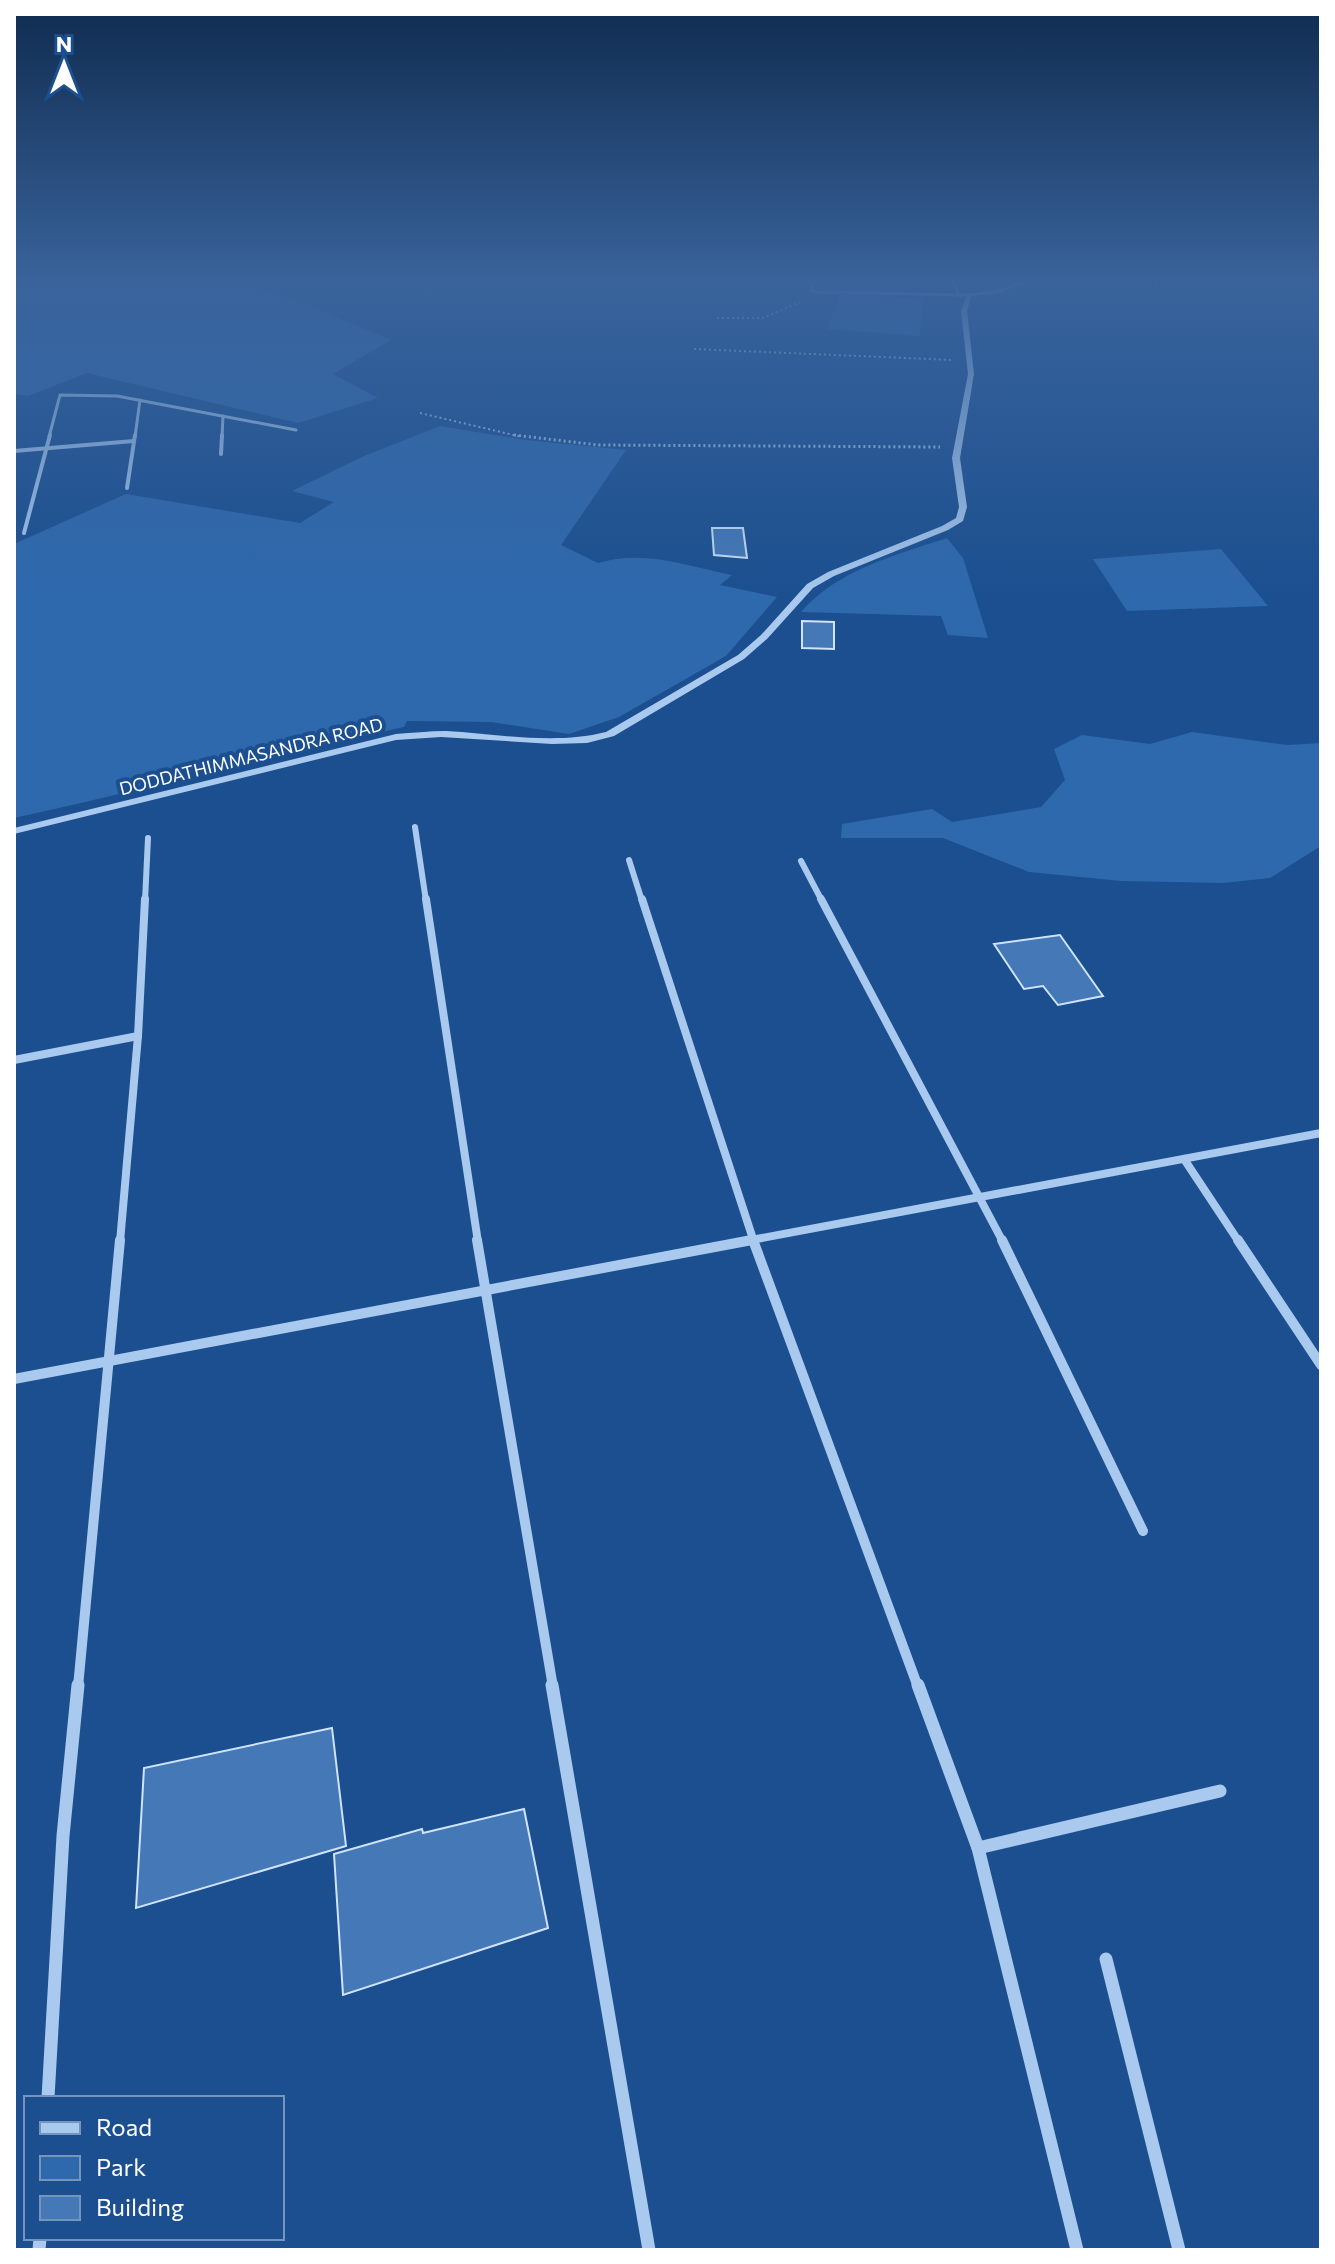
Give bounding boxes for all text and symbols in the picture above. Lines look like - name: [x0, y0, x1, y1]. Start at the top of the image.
- north arrow: [24, 24, 104, 104]
- text: N: [56, 30, 72, 57]
- street label: DODDATHIMMASANDRA ROAD: [117, 713, 385, 799]
- legend: [24, 2096, 284, 2240]
- text: Road: [96, 2112, 152, 2141]
- text: Park: [96, 2152, 146, 2181]
- text: Building: [96, 2192, 184, 2221]

